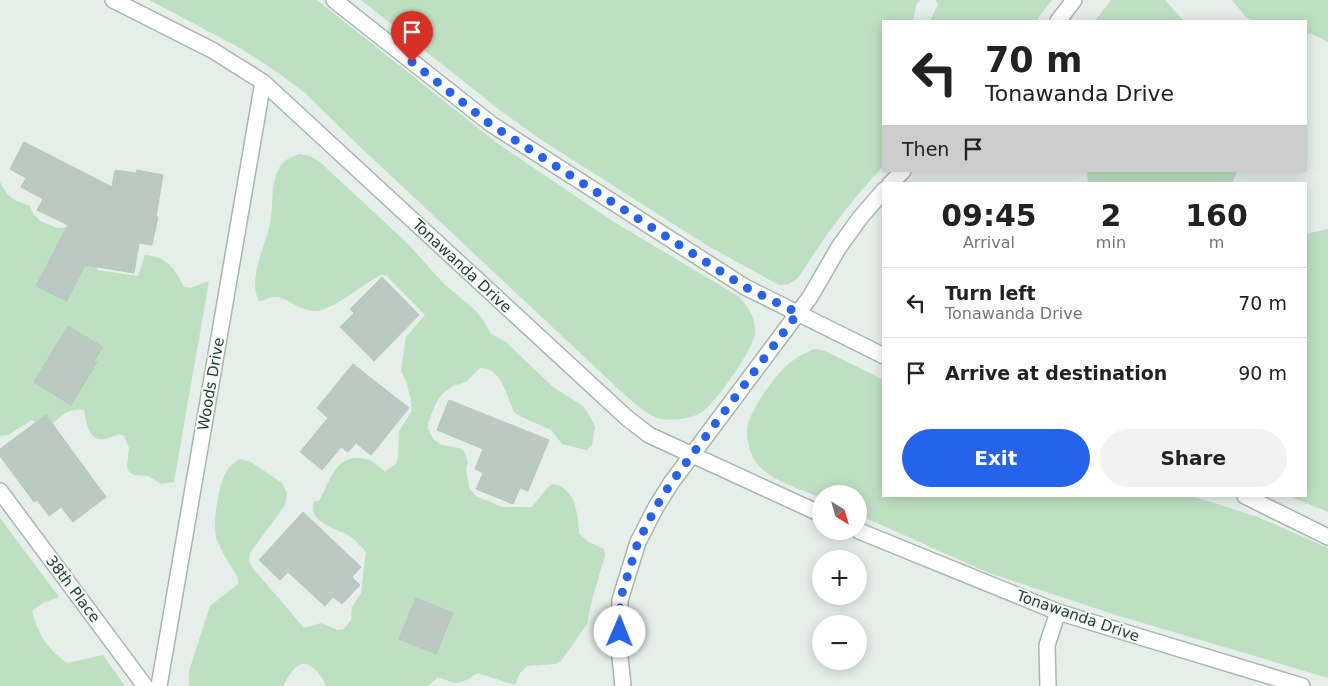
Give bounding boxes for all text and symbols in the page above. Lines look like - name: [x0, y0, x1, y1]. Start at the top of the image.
- pin: [391, 11, 433, 62]
- icon: arrive: [398, 18, 426, 46]
- icon: left: [902, 40, 967, 105]
- text: 70 m: [985, 40, 1082, 80]
- text: Tonawanda Drive: [985, 81, 1174, 106]
- icon: arrive: [959, 135, 987, 163]
- text: Then: [902, 138, 949, 160]
- text: 09:45: [941, 198, 1037, 233]
- text: 2: [1100, 198, 1121, 233]
- text: 160: [1185, 198, 1248, 233]
- street label: Tonawanda Drive: [408, 215, 515, 317]
- text: Arrival: [963, 233, 1015, 252]
- text: min: [1096, 233, 1126, 252]
- text: m: [1209, 233, 1224, 252]
- text: Turn left: [945, 282, 1036, 304]
- icon: left: [902, 289, 930, 317]
- text: 70 m: [1238, 292, 1287, 314]
- text: Tonawanda Drive: [945, 304, 1083, 323]
- street label: Woods Drive: [194, 336, 228, 432]
- icon: arrive: [902, 359, 930, 387]
- text: Arrive at destination: [945, 362, 1167, 384]
- text: 90 m: [1238, 362, 1287, 384]
- button: Exit: [902, 429, 1090, 487]
- button: Share: [1100, 429, 1287, 487]
- north arrow: [812, 485, 868, 540]
- map controls: [812, 485, 867, 670]
- button: +: [812, 550, 867, 605]
- street label: 38th Place: [42, 552, 104, 626]
- street label: Tonawanda Drive: [1013, 586, 1142, 645]
- position arrow: [593, 605, 645, 657]
- button: −: [812, 615, 867, 670]

